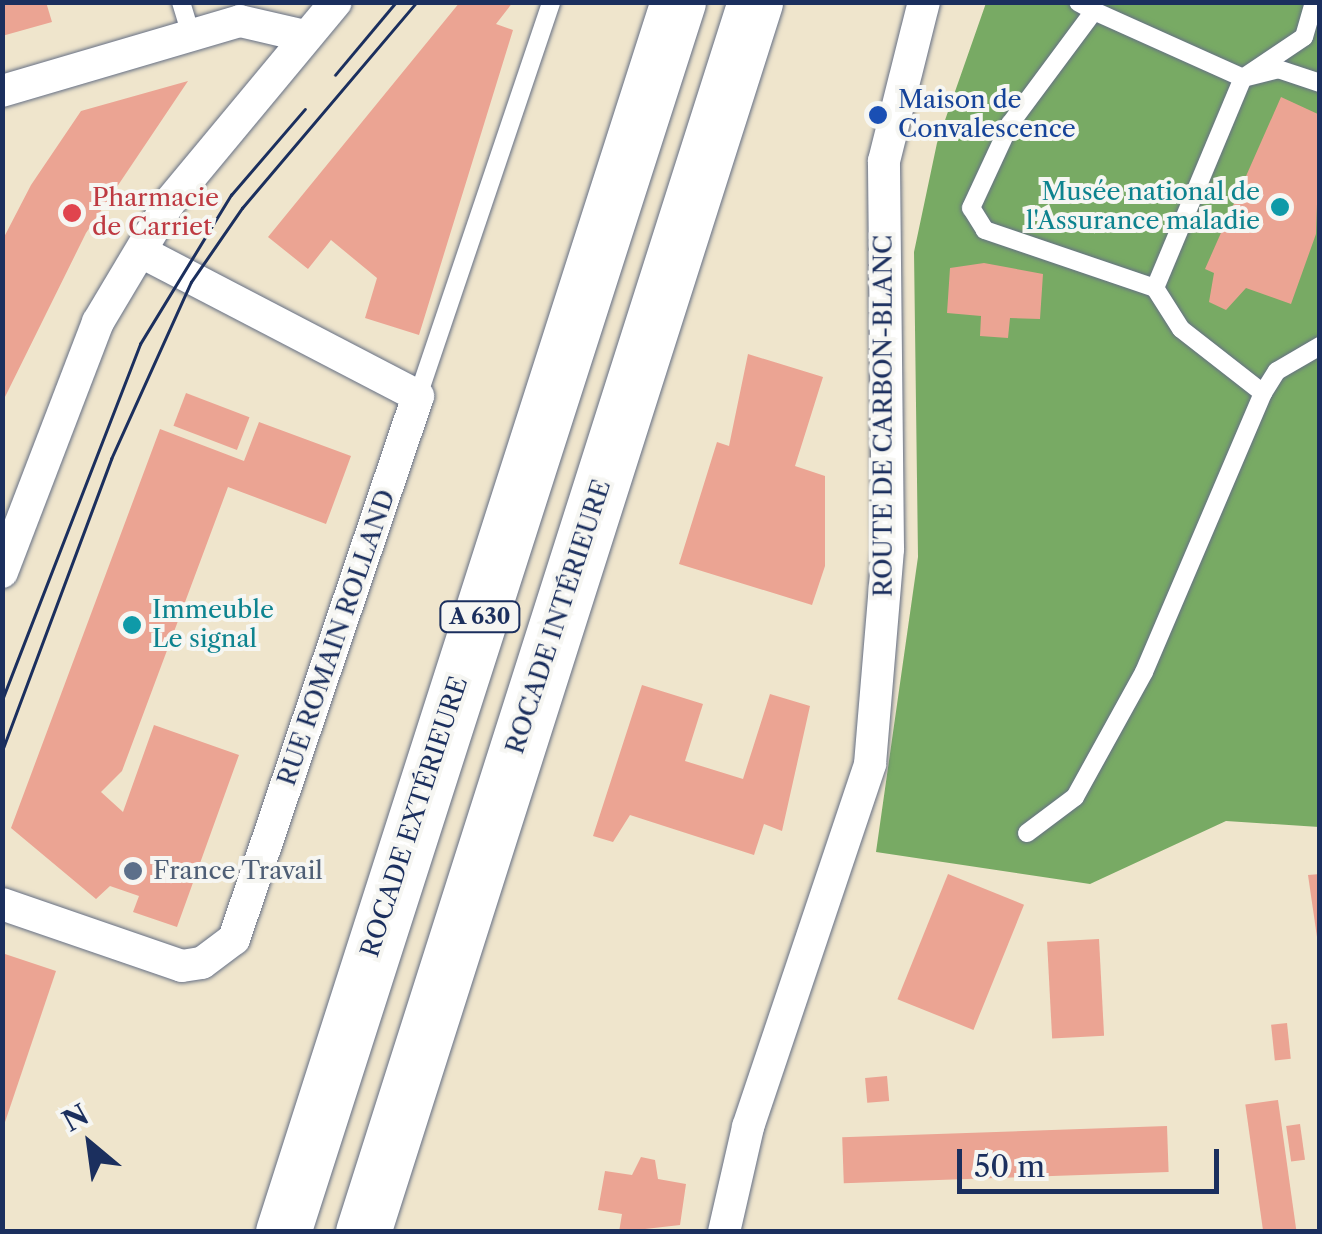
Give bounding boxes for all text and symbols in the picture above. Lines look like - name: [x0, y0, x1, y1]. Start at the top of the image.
- place label: Maison de Convalescence: [898, 86, 1076, 145]
- marker: Maison de Convalescence: [867, 104, 889, 126]
- place label: Musée national de l'Assurance maladie: [1026, 178, 1260, 237]
- place label: Pharmacie de Carriet: [92, 184, 219, 243]
- marker: Musée national de l'Assurance maladie: [1269, 196, 1291, 218]
- marker: Pharmacie de Carriet: [61, 202, 83, 224]
- street label: ROUTE DE CARBON-BLANC: [869, 235, 899, 597]
- street label: ROCADE INTÉRIEURE: [501, 476, 617, 758]
- street label: RUE ROMAIN ROLLAND: [272, 486, 402, 790]
- place label: Immeuble Le signal: [152, 596, 274, 655]
- road number: A 630: [438, 600, 522, 634]
- marker: Immeuble Le signal: [121, 614, 143, 636]
- street label: ROCADE EXTÉRIEURE: [355, 673, 475, 961]
- place label: France Travail: [153, 856, 323, 886]
- marker: France Travail: [122, 860, 144, 882]
- north arrow: [40, 1094, 140, 1194]
- text: N: [57, 1097, 94, 1139]
- scale bar: [962, 1129, 1224, 1191]
- text: 50 m: [974, 1148, 1045, 1185]

